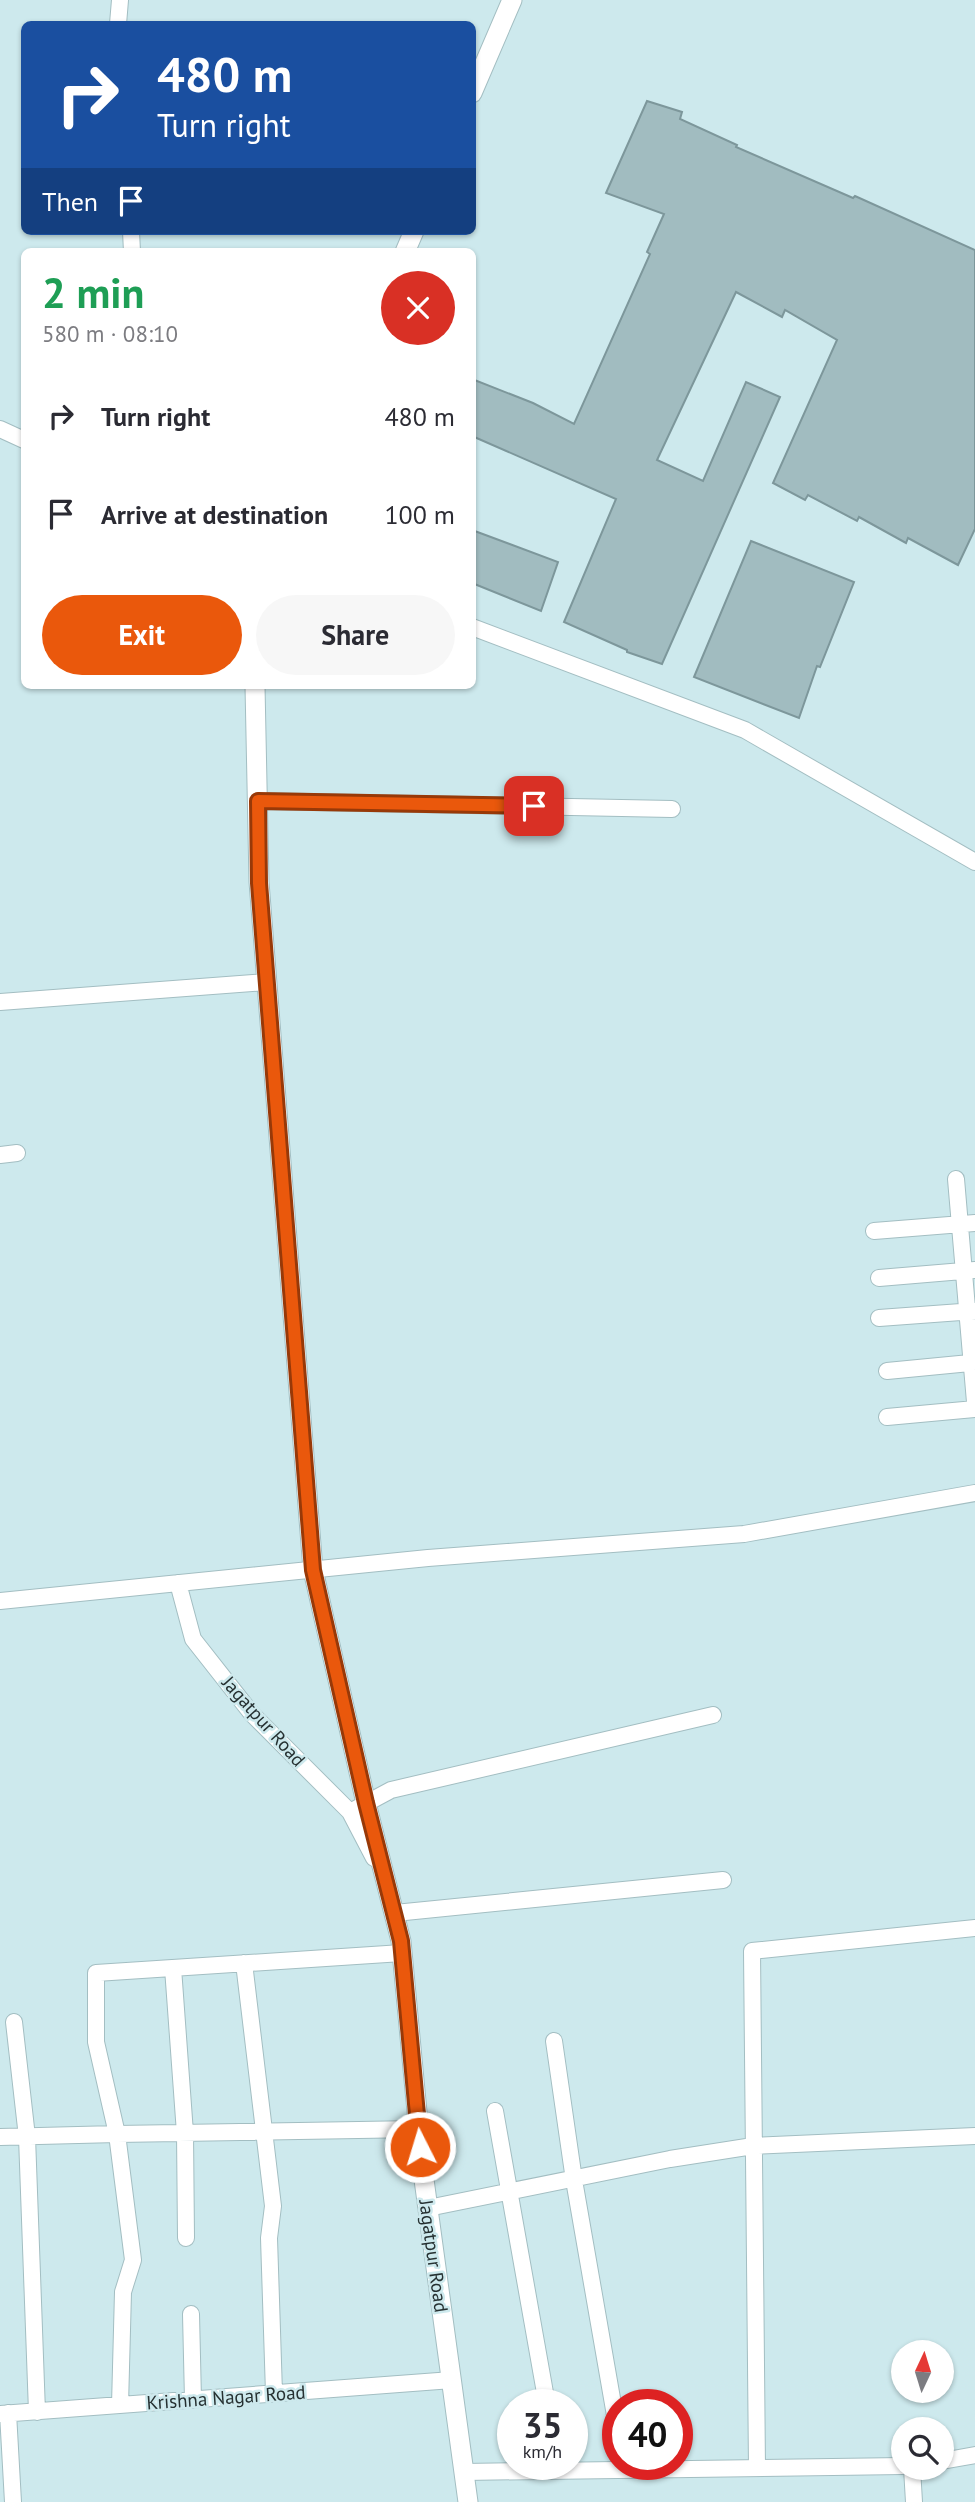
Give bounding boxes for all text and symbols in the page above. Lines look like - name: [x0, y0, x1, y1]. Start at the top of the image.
- text: 480 m: [157, 42, 292, 106]
- icon: right: [42, 49, 133, 140]
- text: Turn right: [157, 104, 291, 146]
- icon: arrive: [112, 182, 150, 220]
- text: Then: [42, 185, 98, 218]
- text: 2 min: [42, 265, 144, 320]
- button: close: [381, 271, 455, 345]
- text: 580 m · 08:10: [42, 319, 178, 348]
- icon: right: [42, 397, 80, 435]
- text: Turn right: [101, 400, 210, 433]
- text: 480 m: [384, 400, 455, 433]
- icon: arrive: [42, 495, 80, 533]
- text: Arrive at destination: [101, 498, 328, 531]
- text: 100 m: [384, 498, 455, 531]
- button: Exit: [42, 595, 242, 675]
- button: Share: [256, 595, 455, 675]
- pin: [504, 776, 564, 836]
- icon: arrive: [515, 787, 553, 825]
- street label: Jagatpur Road: [217, 1670, 311, 1771]
- position arrow: [383, 2110, 457, 2184]
- street label: Jagatpur Road: [414, 2197, 454, 2314]
- north arrow: [891, 2340, 954, 2403]
- map controls: [891, 2340, 954, 2480]
- street label: Krishna Nagar Road: [146, 2379, 306, 2415]
- speed limit sign: 40: [602, 2389, 693, 2480]
- text: 35: [523, 2402, 562, 2448]
- button: search: [891, 2417, 954, 2480]
- text: km/h: [523, 2440, 562, 2463]

